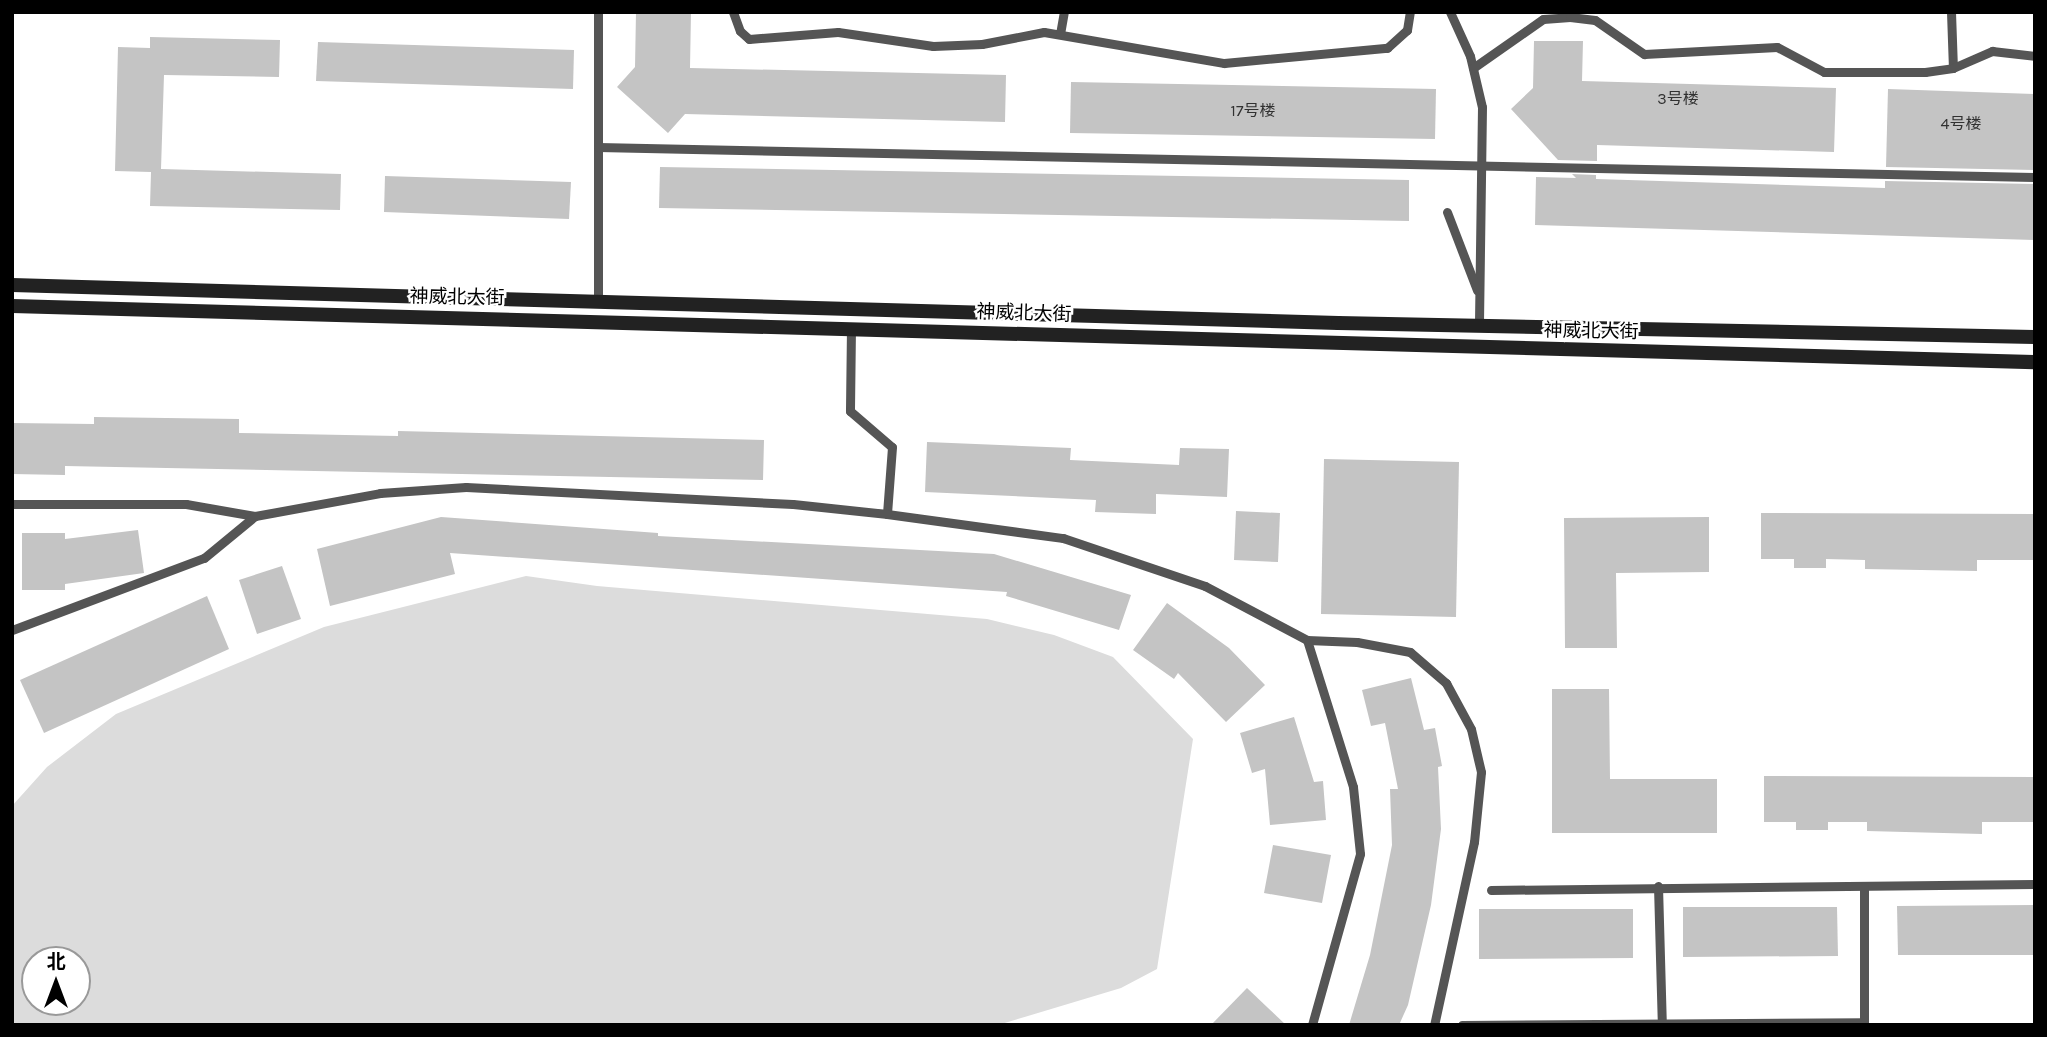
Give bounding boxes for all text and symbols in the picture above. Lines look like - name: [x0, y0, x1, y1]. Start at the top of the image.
- house number: 3号楼: [1657, 89, 1699, 109]
- house number: 17号楼: [1231, 101, 1275, 121]
- house number: 4号楼: [1941, 114, 1981, 134]
- street label: 神威北大街: [409, 286, 505, 310]
- street label: 神威北大街: [976, 301, 1072, 327]
- street label: 神威北大街: [1543, 320, 1639, 344]
- north arrow: [21, 946, 91, 1016]
- text: 北: [46, 951, 66, 973]

